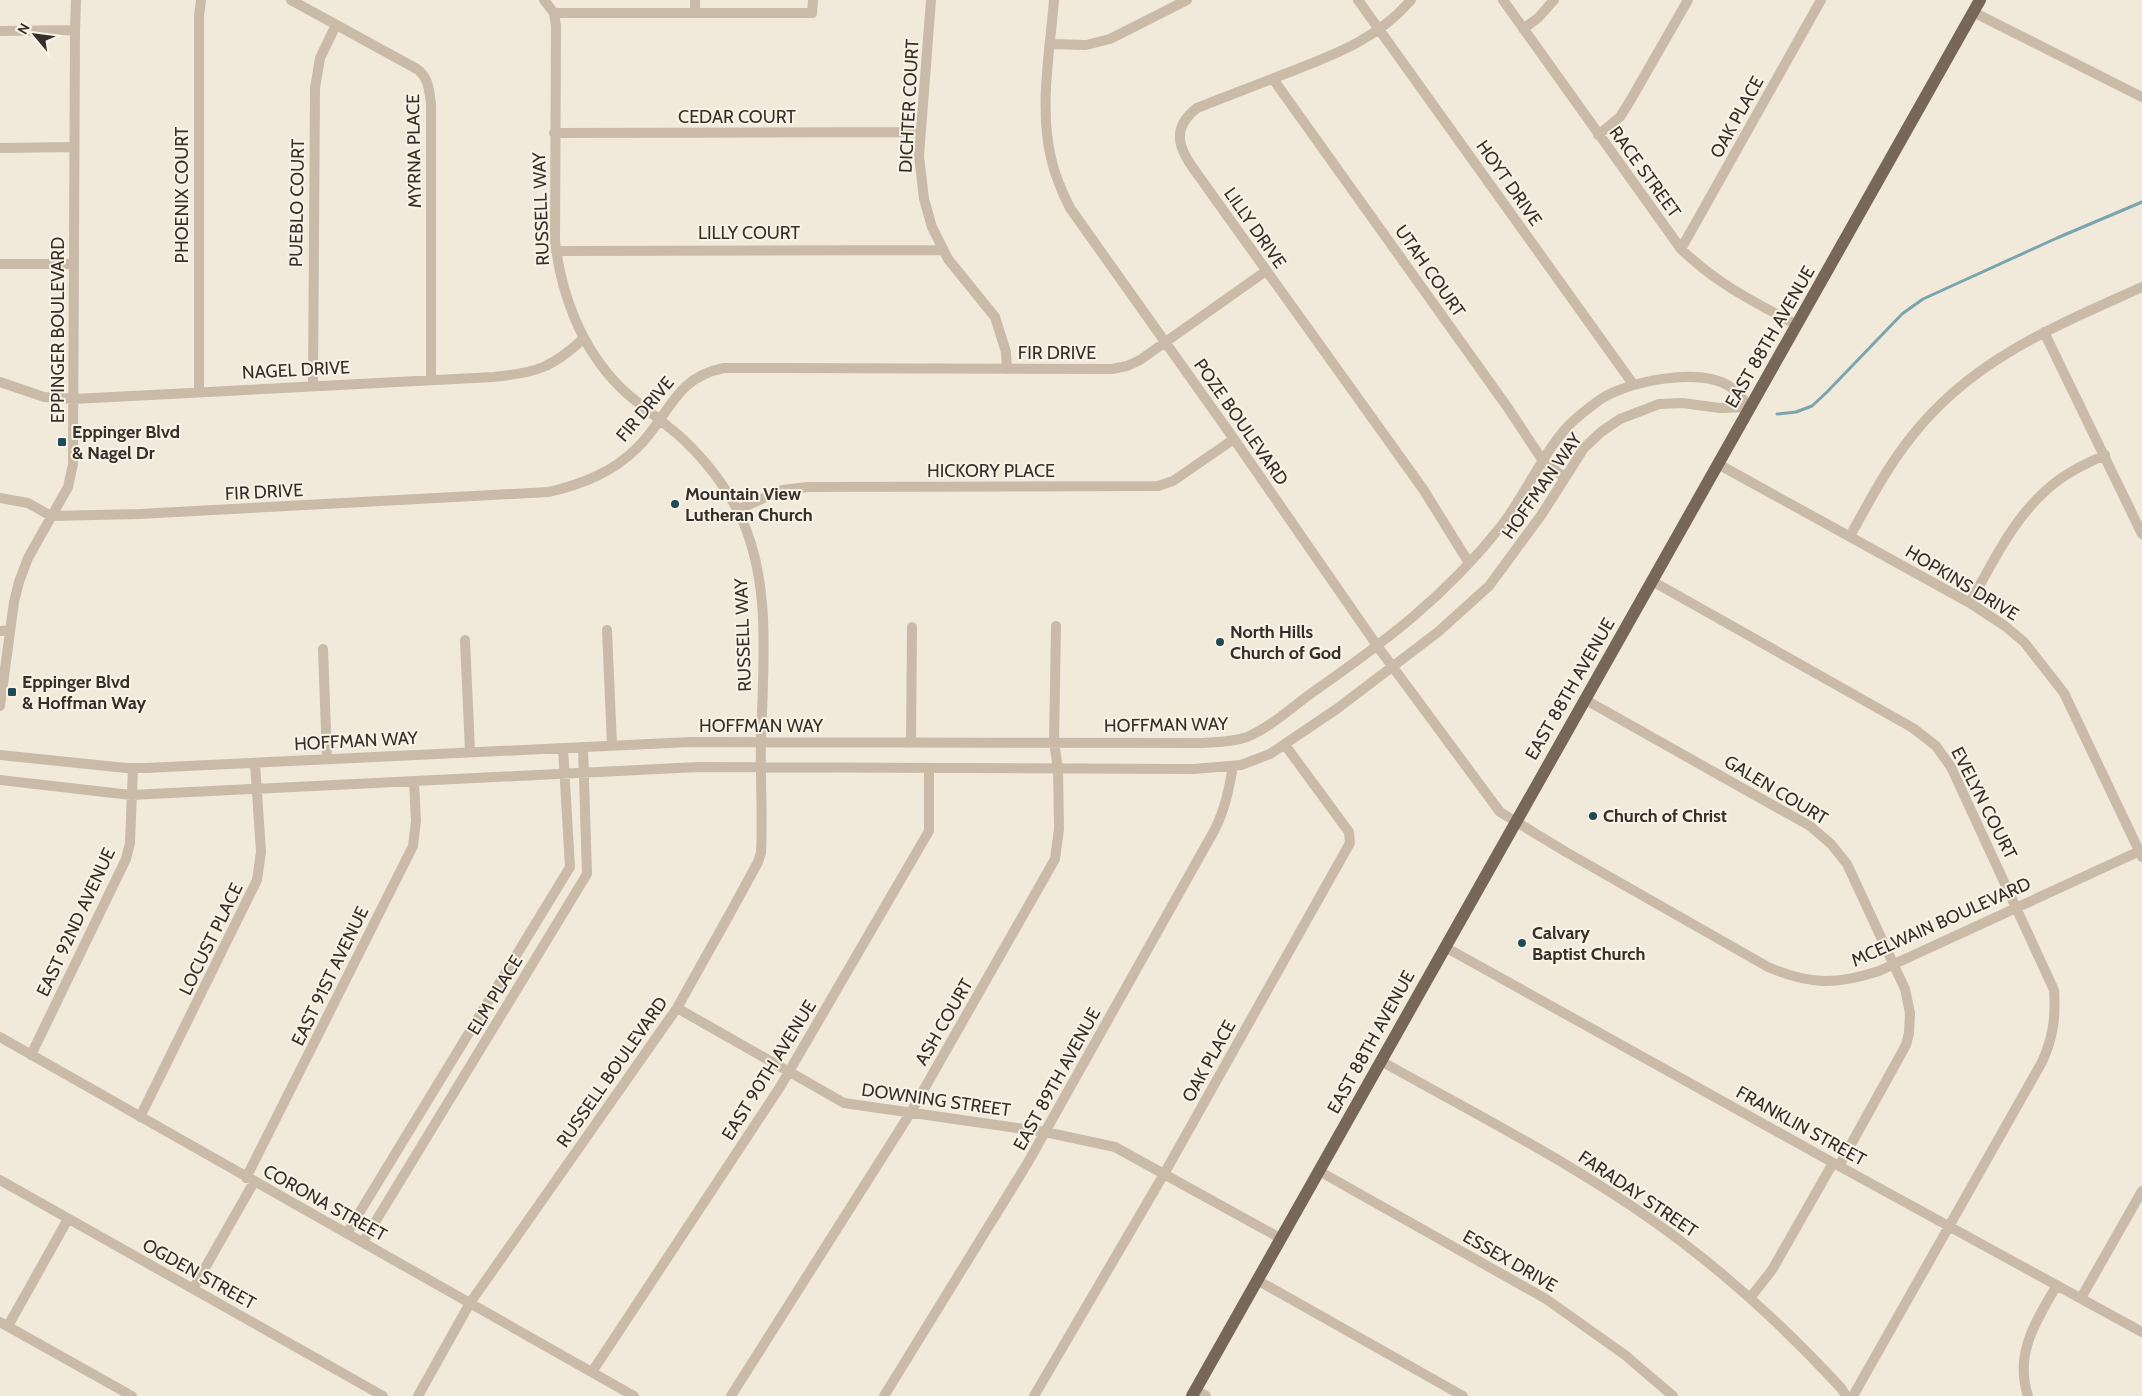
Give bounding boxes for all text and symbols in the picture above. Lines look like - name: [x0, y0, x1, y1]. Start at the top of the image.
- north arrow: [10, 10, 60, 60]
- text: N: [13, 20, 34, 37]
- street label: DICHTER COURT: [895, 38, 924, 173]
- street label: OAK PLACE: [1705, 72, 1769, 162]
- street label: MYRNA PLACE: [402, 94, 426, 208]
- street label: CEDAR COURT: [678, 106, 796, 128]
- street label: RACE STREET: [1605, 122, 1686, 222]
- street label: PHOENIX COURT: [171, 126, 193, 263]
- street label: HOYT DRIVE: [1471, 136, 1547, 230]
- street label: PUEBLO COURT: [285, 138, 309, 267]
- street label: RUSSELL WAY: [528, 151, 554, 266]
- street label: LILLY DRIVE: [1219, 183, 1291, 273]
- street label: UTAH COURT: [1390, 221, 1470, 322]
- street label: LILLY COURT: [698, 222, 800, 244]
- street label: EPPINGER BOULEVARD: [47, 237, 69, 423]
- street label: EAST 88TH AVENUE: [1720, 262, 1820, 412]
- street label: FIR DRIVE: [1018, 342, 1096, 364]
- street label: POZE BOULEVARD: [1189, 354, 1293, 490]
- street label: NAGEL DRIVE: [241, 356, 351, 384]
- street label: FIR DRIVE: [611, 372, 679, 446]
- place label: Eppinger Blvd & Nagel Dr: [72, 421, 180, 464]
- street label: HOFFMAN WAY: [1497, 428, 1587, 543]
- marker: Eppinger Blvd & Nagel Dr: [56, 436, 68, 448]
- street label: HICKORY PLACE: [927, 460, 1055, 482]
- street label: FIR DRIVE: [224, 479, 304, 505]
- place label: Mountain View Lutheran Church: [685, 483, 813, 526]
- marker: Mountain View Lutheran Church: [669, 498, 681, 510]
- street label: HOPKINS DRIVE: [1901, 541, 2023, 625]
- street label: RUSSELL WAY: [730, 577, 756, 692]
- street label: EAST 88TH AVENUE: [1520, 614, 1620, 764]
- place label: North Hills Church of God: [1230, 621, 1341, 664]
- marker: North Hills Church of God: [1214, 636, 1226, 648]
- place label: Eppinger Blvd & Hoffman Way: [22, 671, 146, 714]
- marker: Eppinger Blvd & Hoffman Way: [6, 686, 18, 698]
- street label: HOFFMAN WAY: [1104, 713, 1229, 737]
- street label: HOFFMAN WAY: [699, 715, 824, 737]
- street label: HOFFMAN WAY: [293, 727, 419, 755]
- street label: EVELYN COURT: [1946, 743, 2022, 863]
- street label: GALEN COURT: [1720, 750, 1832, 830]
- place label: Church of Christ: [1603, 805, 1727, 827]
- marker: Church of Christ: [1587, 810, 1599, 822]
- street label: EAST 92ND AVENUE: [32, 844, 120, 1000]
- street label: MCELWAIN BOULEVARD: [1848, 872, 2034, 972]
- street label: LOCUST PLACE: [174, 879, 248, 999]
- street label: EAST 91ST AVENUE: [287, 903, 373, 1049]
- place label: Calvary Baptist Church: [1532, 922, 1645, 965]
- marker: Calvary Baptist Church: [1516, 937, 1528, 949]
- street label: ELM PLACE: [463, 951, 527, 1039]
- street label: EAST 88TH AVENUE: [1323, 967, 1419, 1117]
- street label: ASH COURT: [910, 974, 978, 1069]
- street label: RUSSELL BOULEVARD: [552, 992, 672, 1152]
- street label: EAST 90TH AVENUE: [717, 996, 821, 1144]
- street label: EAST 89TH AVENUE: [1009, 1004, 1105, 1154]
- street label: OAK PLACE: [1177, 1016, 1241, 1106]
- street label: DOWNING STREET: [860, 1079, 1012, 1121]
- street label: FRANKLIN STREET: [1732, 1081, 1870, 1171]
- street label: FARADAY STREET: [1574, 1146, 1702, 1242]
- street label: CORONA STREET: [259, 1160, 391, 1246]
- street label: ESSEX DRIVE: [1459, 1225, 1561, 1297]
- street label: OGDEN STREET: [138, 1234, 260, 1314]

